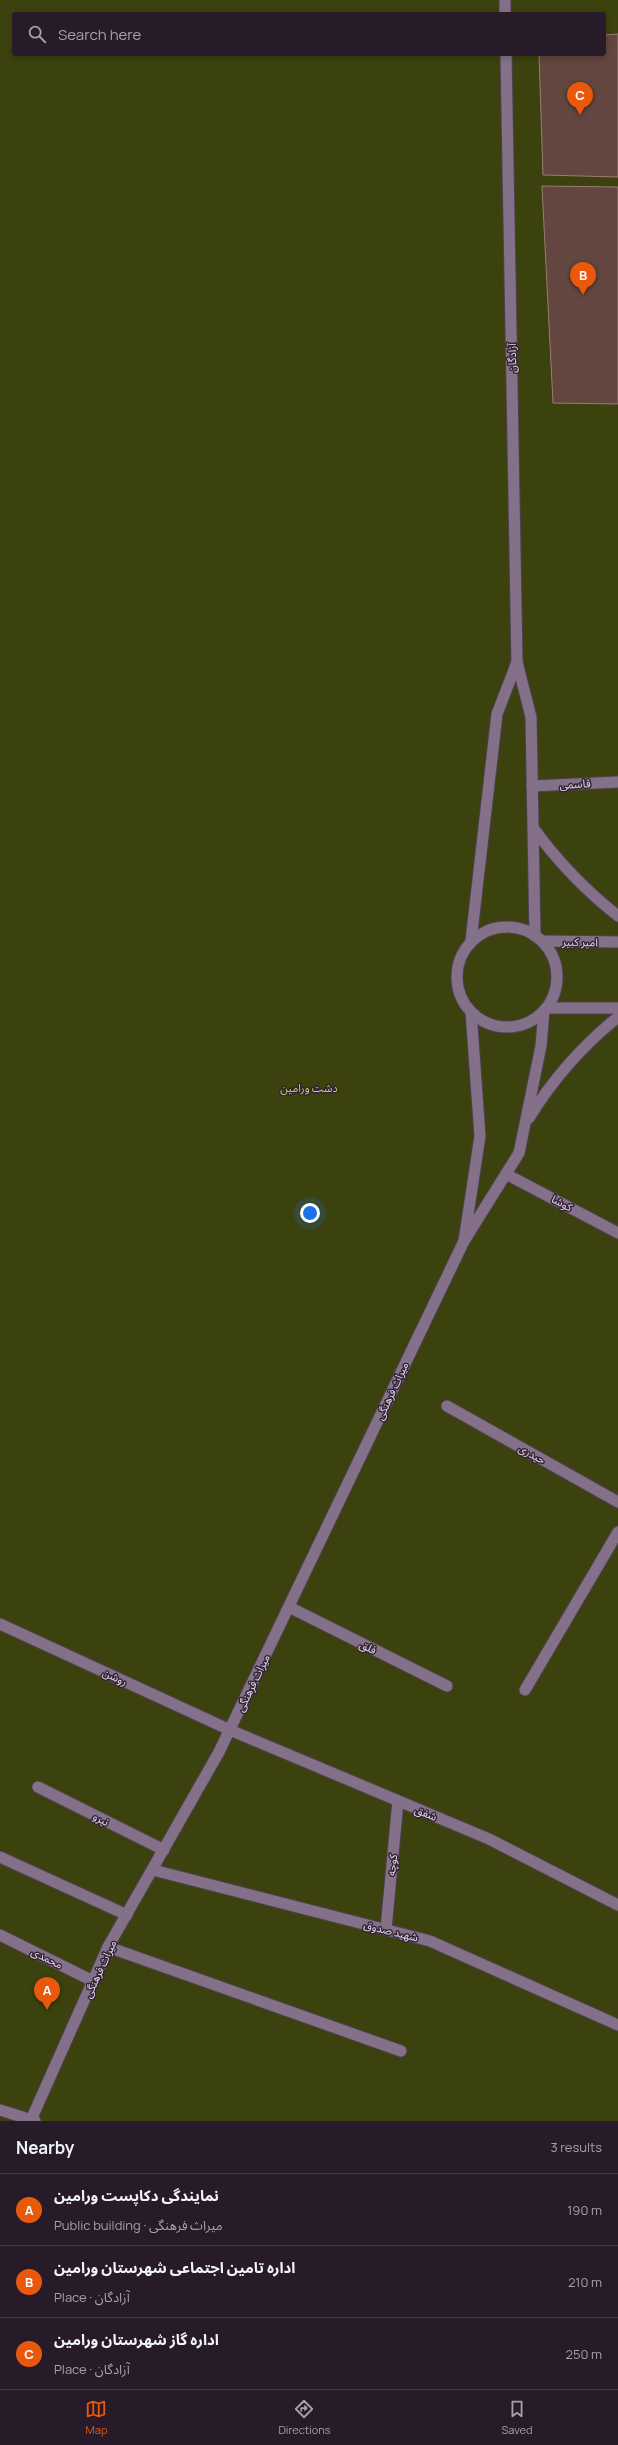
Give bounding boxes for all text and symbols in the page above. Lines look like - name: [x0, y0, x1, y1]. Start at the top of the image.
- search box: [12, 12, 606, 56]
- icon: search: [26, 23, 48, 45]
- text: Search here: [58, 24, 141, 45]
- pin: C: [567, 82, 593, 115]
- pin: B: [570, 262, 596, 295]
- street label: آزادگان: [504, 342, 519, 373]
- street label: قاسمی: [559, 775, 591, 792]
- street label: امیر کبیر: [561, 934, 598, 949]
- park label: دشت ورامین: [280, 1080, 338, 1095]
- street label: کوشا: [549, 1191, 576, 1214]
- your location: [300, 1203, 320, 1223]
- street label: میراث فرهنگی: [372, 1359, 412, 1422]
- street label: حیدری: [516, 1440, 549, 1467]
- street label: فلق: [357, 1636, 379, 1657]
- street label: میراث فرهنگی: [232, 1651, 273, 1714]
- street label: روشن: [100, 1664, 130, 1689]
- street label: شفق: [413, 1801, 440, 1824]
- street label: نیرو: [91, 1808, 112, 1829]
- street label: کوچه: [383, 1853, 401, 1877]
- street label: شهید صدوق: [362, 1917, 420, 1945]
- street label: میراث فرهنگی: [80, 1937, 120, 2000]
- street label: محمدی: [29, 1943, 66, 1972]
- pin: A: [34, 1977, 60, 2010]
- text: Nearby: [16, 2136, 74, 2159]
- text: 3 results: [550, 2138, 602, 2156]
- text: نمایندگی دکاپست ورامین: [54, 2185, 219, 2206]
- text: A: [25, 2201, 33, 2219]
- text: 190 m: [567, 2201, 602, 2219]
- text: Public building · میراث فرهنگی: [54, 2216, 223, 2234]
- text: اداره تامین اجتماعی شهرستان ورامین: [54, 2257, 295, 2278]
- text: B: [25, 2273, 33, 2291]
- text: 210 m: [568, 2273, 602, 2291]
- text: Place · آزادگان: [54, 2288, 130, 2306]
- text: اداره گاز شهرستان ورامین: [54, 2329, 219, 2350]
- text: C: [24, 2345, 34, 2363]
- text: 250 m: [566, 2345, 602, 2363]
- text: Place · آزادگان: [54, 2360, 130, 2378]
- tab: Map: [85, 2398, 107, 2437]
- tab: Directions: [278, 2398, 331, 2437]
- tab: Saved: [502, 2398, 533, 2437]

